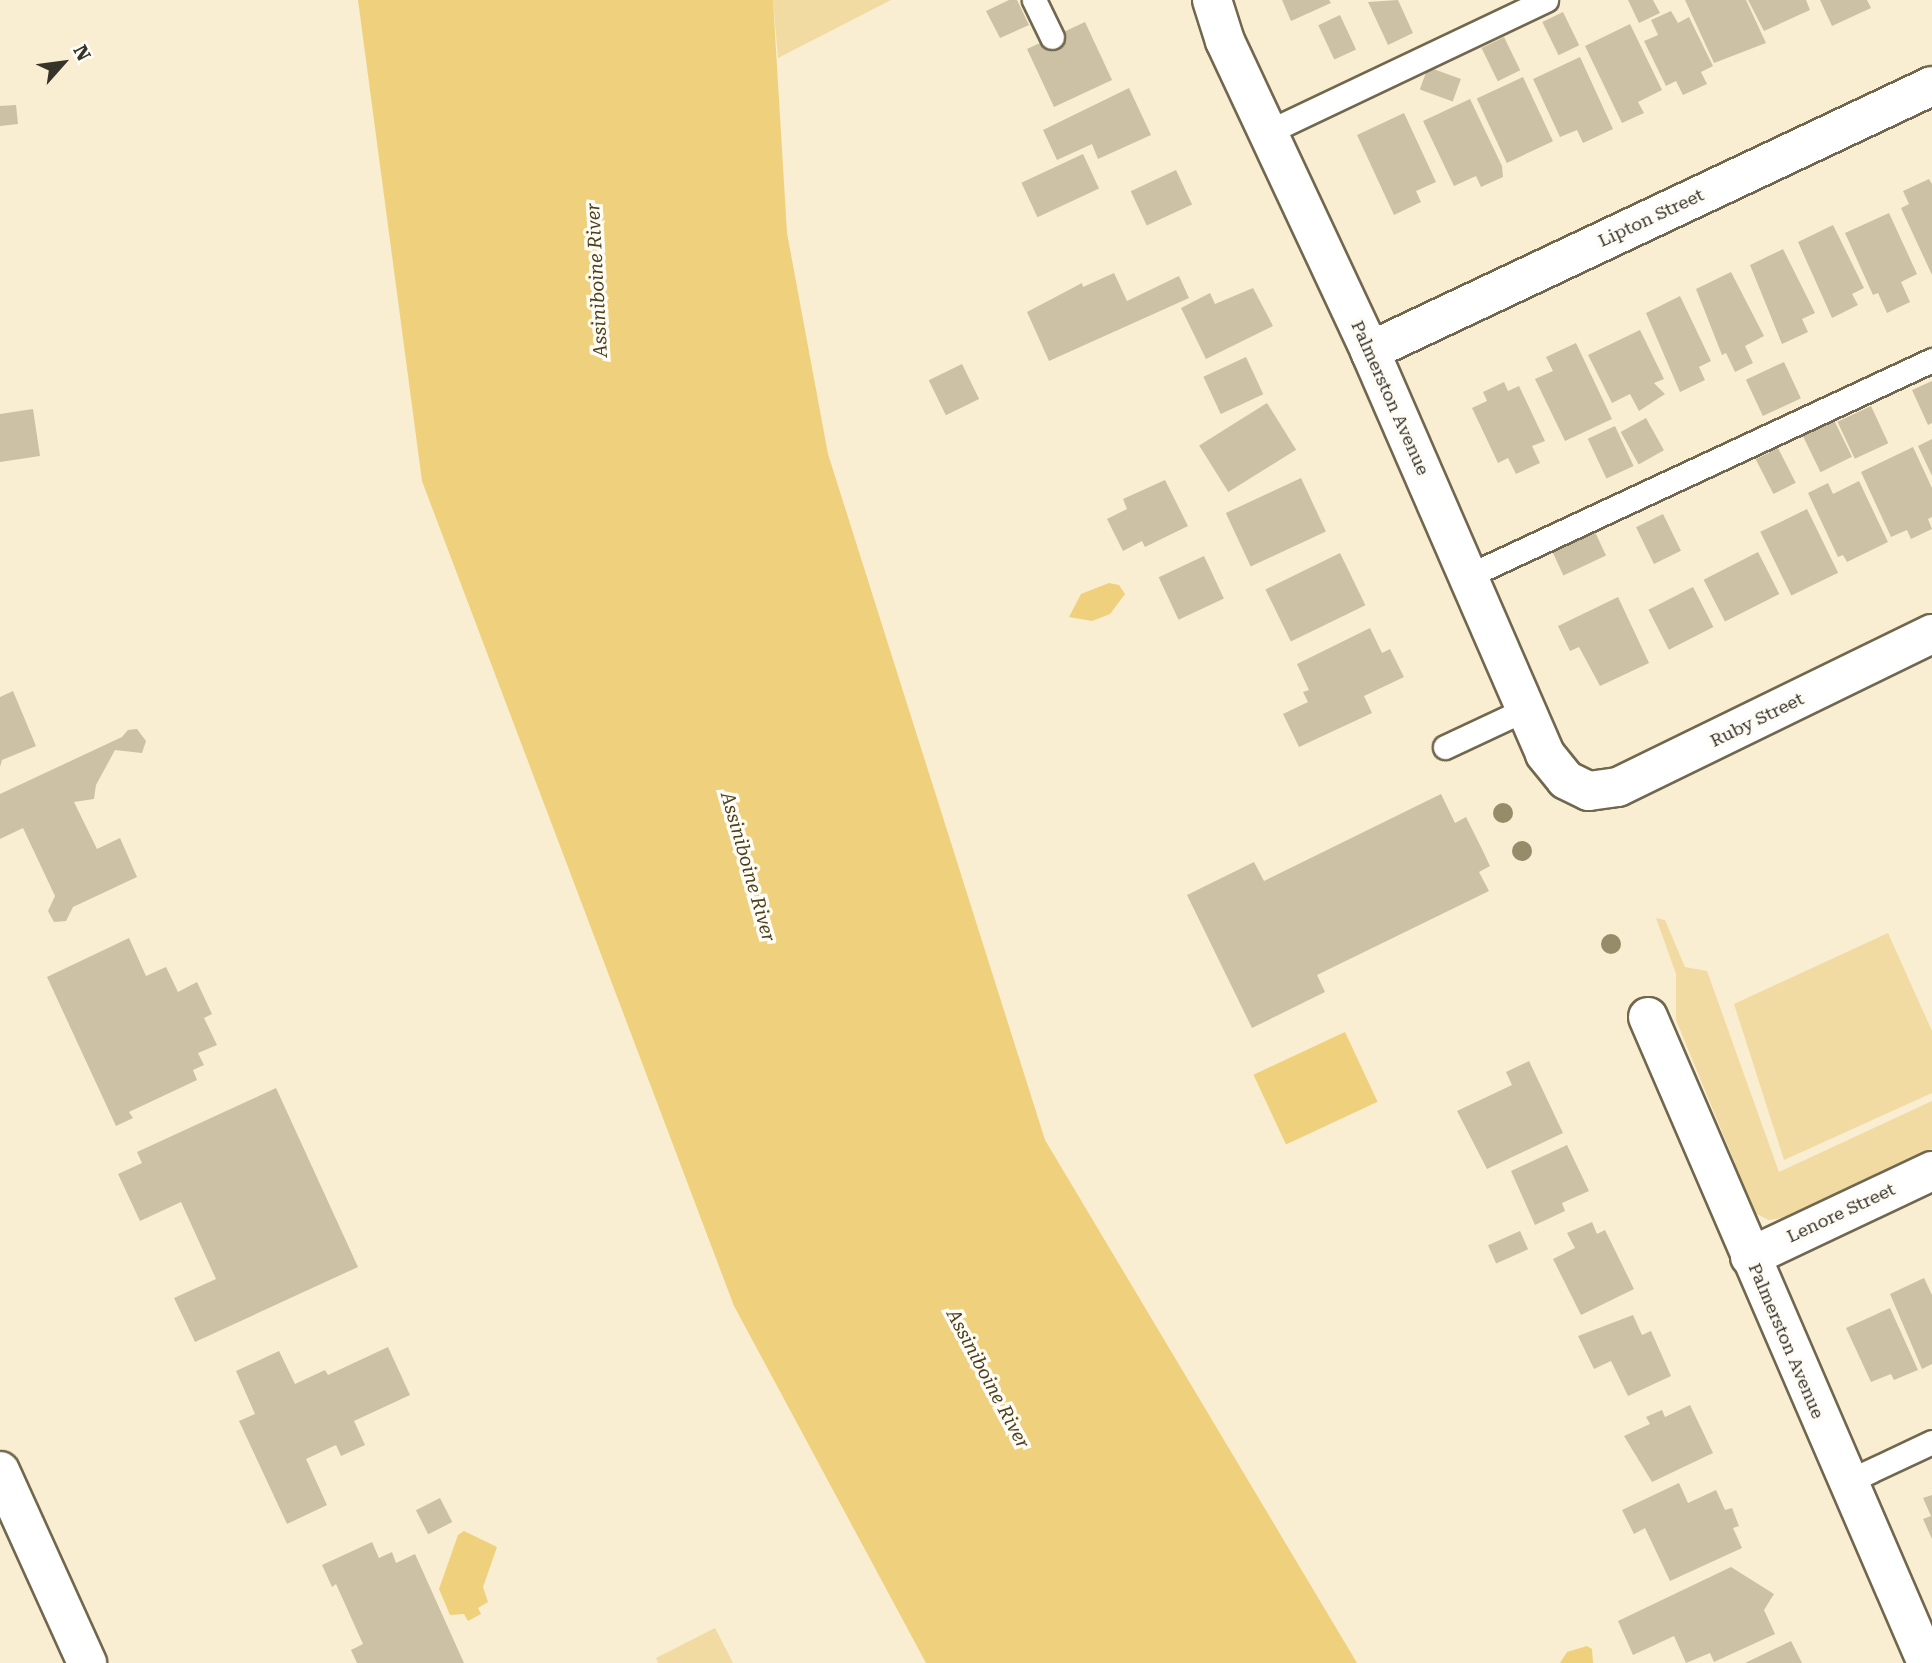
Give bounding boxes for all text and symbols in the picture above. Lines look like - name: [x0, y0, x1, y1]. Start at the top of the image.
- north arrow: [28, 28, 98, 98]
- text: N: [68, 41, 96, 65]
- street label: Lipton Street: [1595, 184, 1707, 252]
- water label: Assiniboine River: [582, 202, 612, 358]
- street label: Palmerston Avenue: [1346, 317, 1434, 479]
- street label: Ruby Street: [1707, 688, 1807, 752]
- water label: Assiniboine River: [716, 790, 780, 944]
- street label: Lenore Street: [1783, 1178, 1899, 1248]
- street label: Palmerston Avenue: [1743, 1260, 1829, 1422]
- water label: Assiniboine River: [942, 1305, 1034, 1453]

